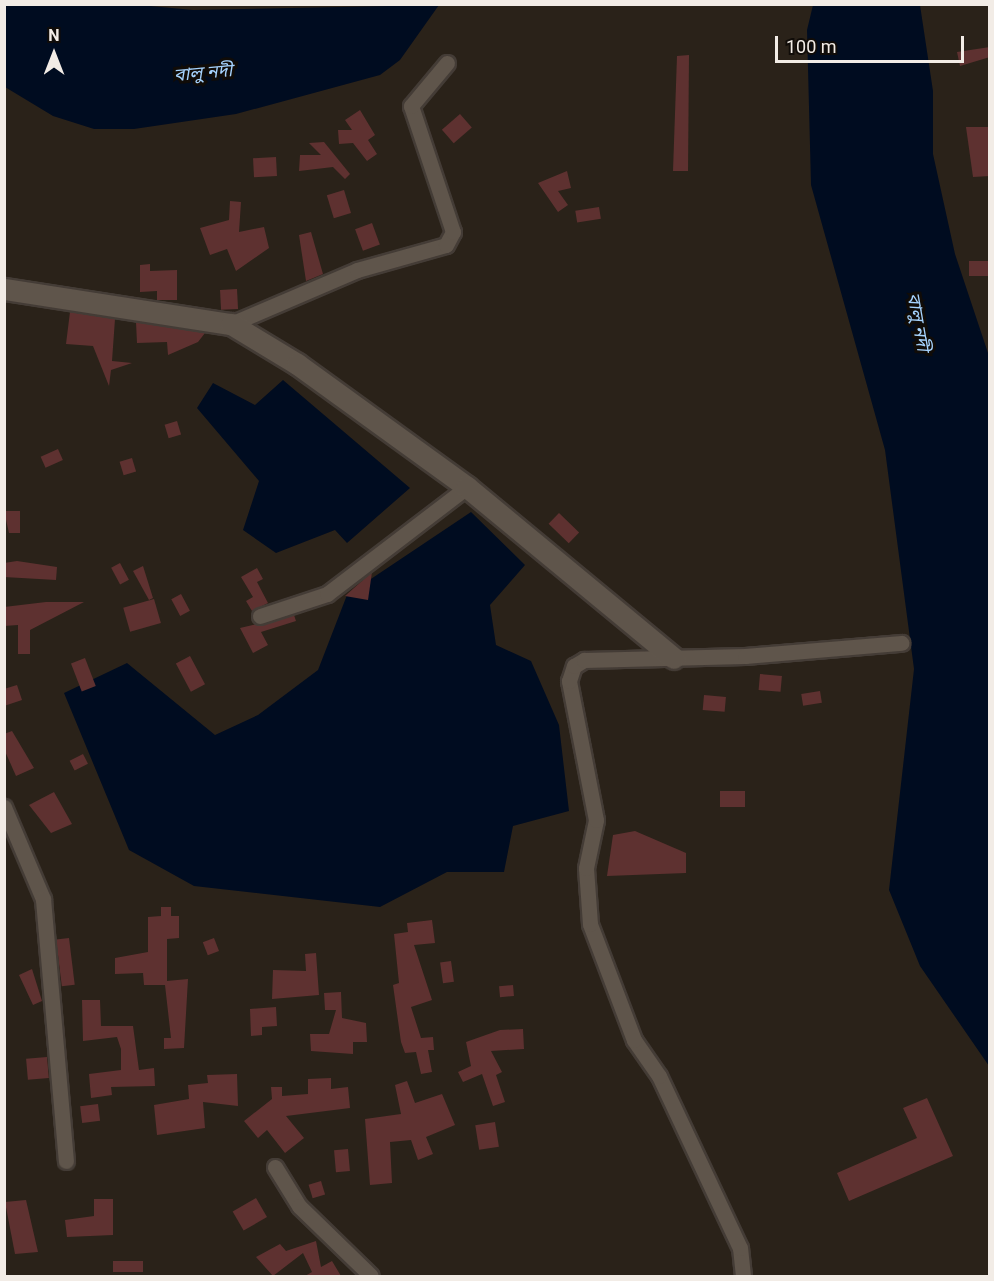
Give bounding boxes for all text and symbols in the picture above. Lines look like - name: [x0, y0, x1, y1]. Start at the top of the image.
- north arrow: [24, 24, 84, 84]
- scale bar: [778, 24, 967, 62]
- text: N: [48, 26, 60, 45]
- text: 100 m: [786, 36, 837, 57]
- water label: বালু নদী: [173, 60, 233, 86]
- water label: বালু নদী: [902, 291, 934, 353]

